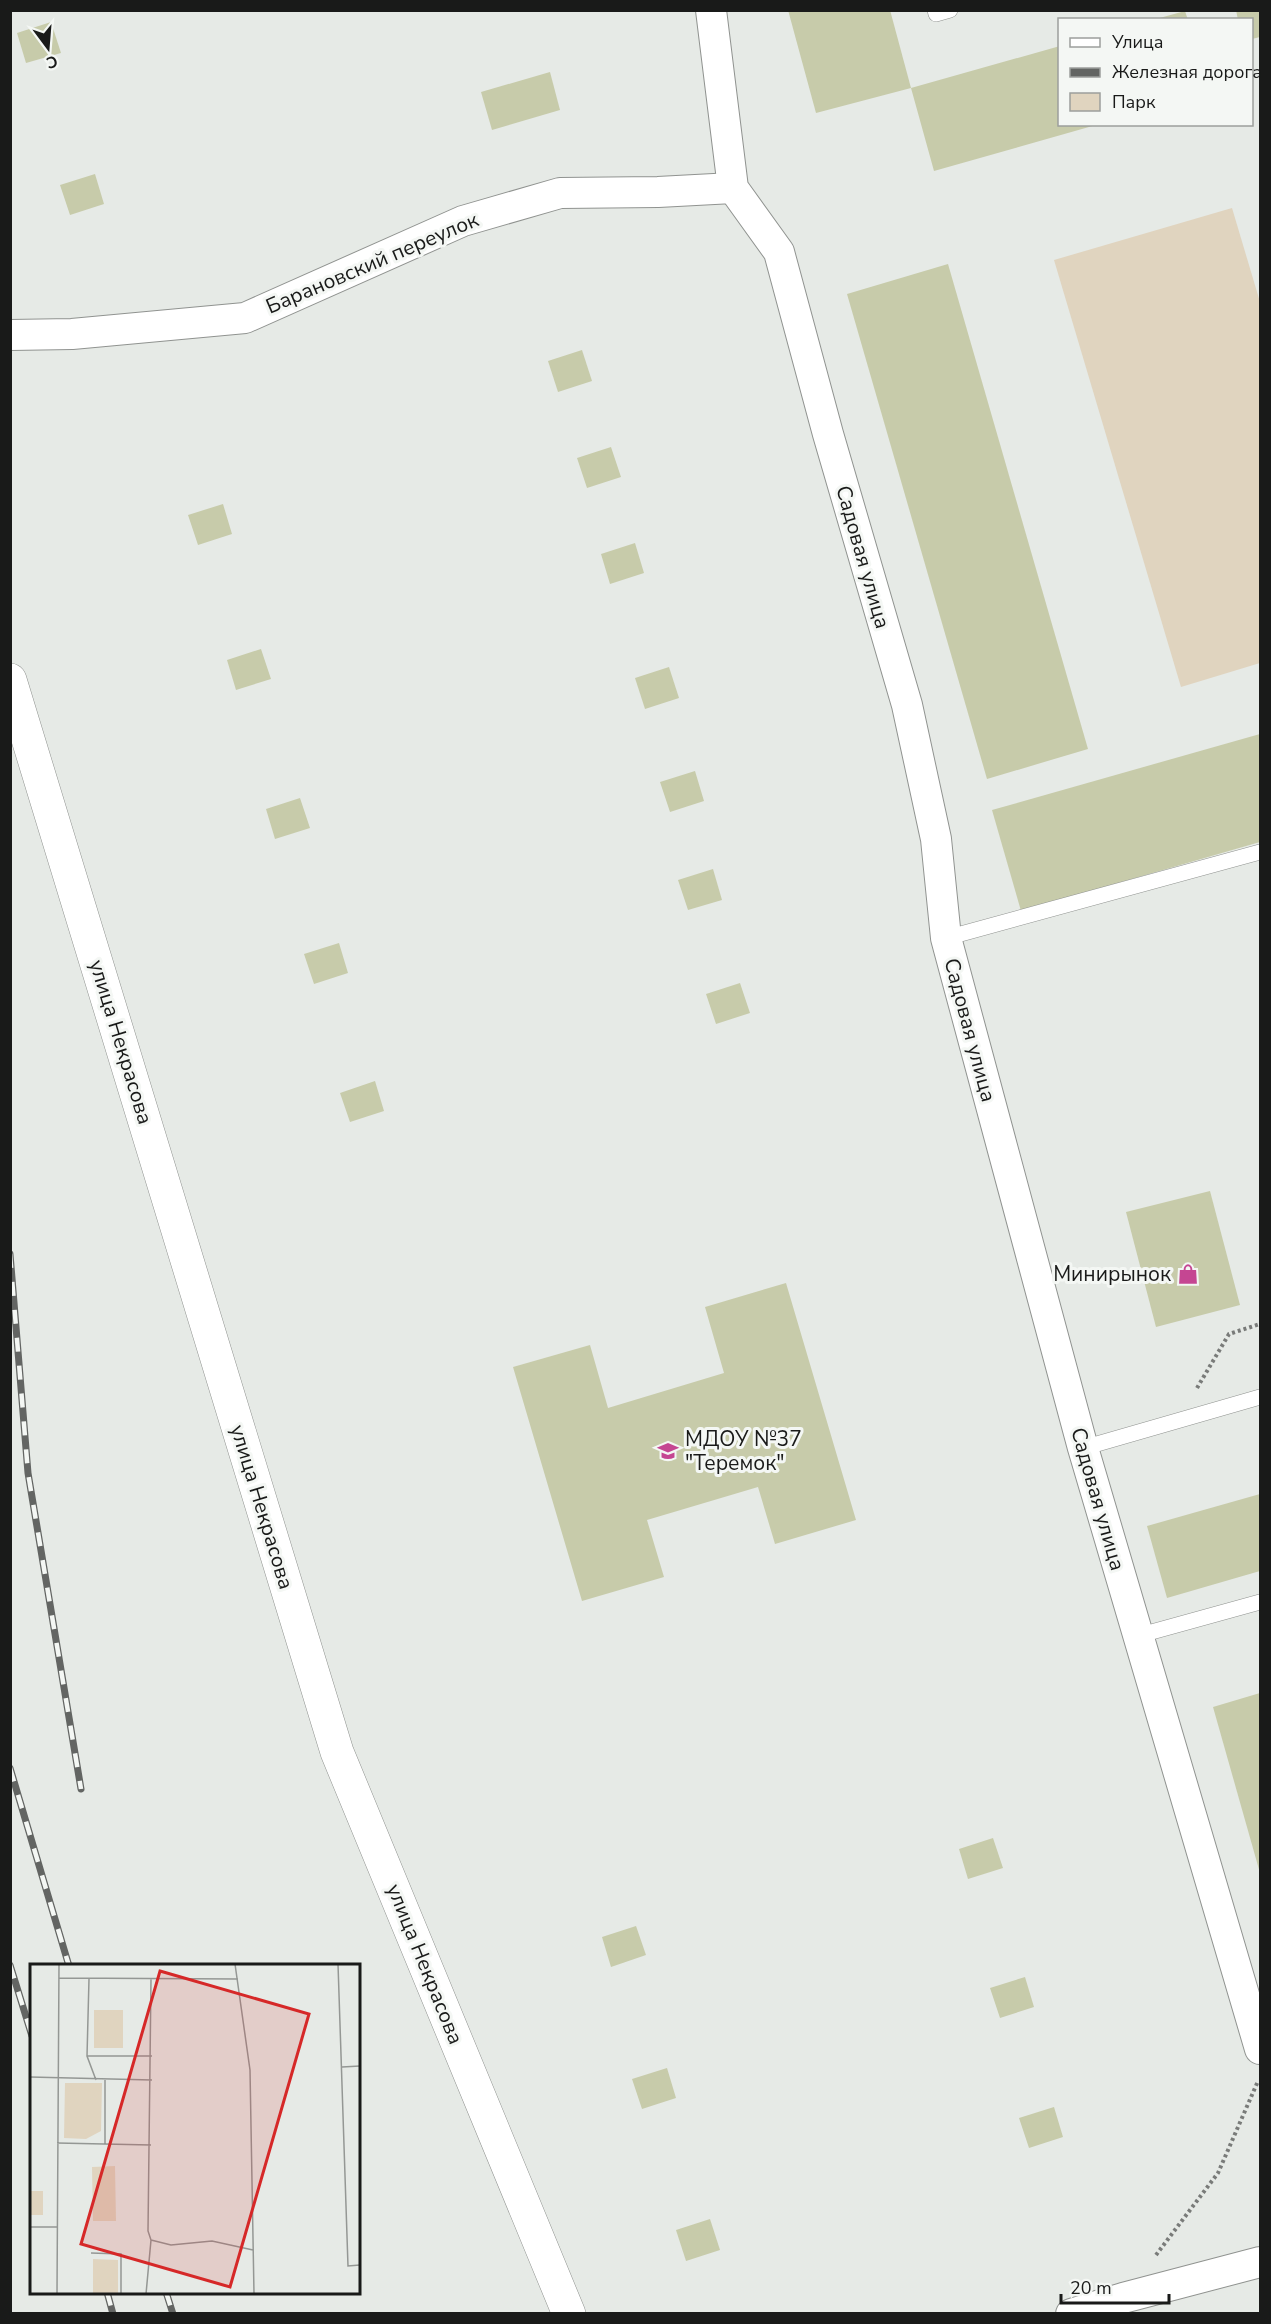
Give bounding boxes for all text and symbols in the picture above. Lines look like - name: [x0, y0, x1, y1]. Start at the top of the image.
- north arrow: [18, 18, 78, 78]
- legend: [1058, 18, 1253, 126]
- text: Улица: [1111, 30, 1163, 54]
- text: С: [43, 49, 60, 74]
- text: Железная дорога: [1112, 60, 1262, 84]
- text: Парк: [1112, 90, 1156, 114]
- street label: Барановский переулок: [261, 205, 483, 320]
- street label: Садовая улица: [829, 482, 897, 632]
- street label: Садовая улица: [937, 955, 1003, 1105]
- street label: улица Некрасова: [83, 956, 159, 1128]
- place label: Минирынок: [1053, 1260, 1172, 1288]
- shop icon: Минирынок: [1176, 1262, 1200, 1286]
- street label: улица Некрасова: [224, 1421, 300, 1593]
- street label: Садовая улица: [1064, 1424, 1132, 1574]
- place label: МДОУ №37 "Теремок": [685, 1425, 802, 1477]
- school or university icon: МДОУ №37 "Теремок": [656, 1439, 680, 1463]
- street label: улица Некрасова: [380, 1880, 470, 2048]
- inset map: [30, 1964, 360, 2294]
- scale bar: [1061, 2267, 1169, 2305]
- text: 20 m: [1070, 2276, 1112, 2300]

